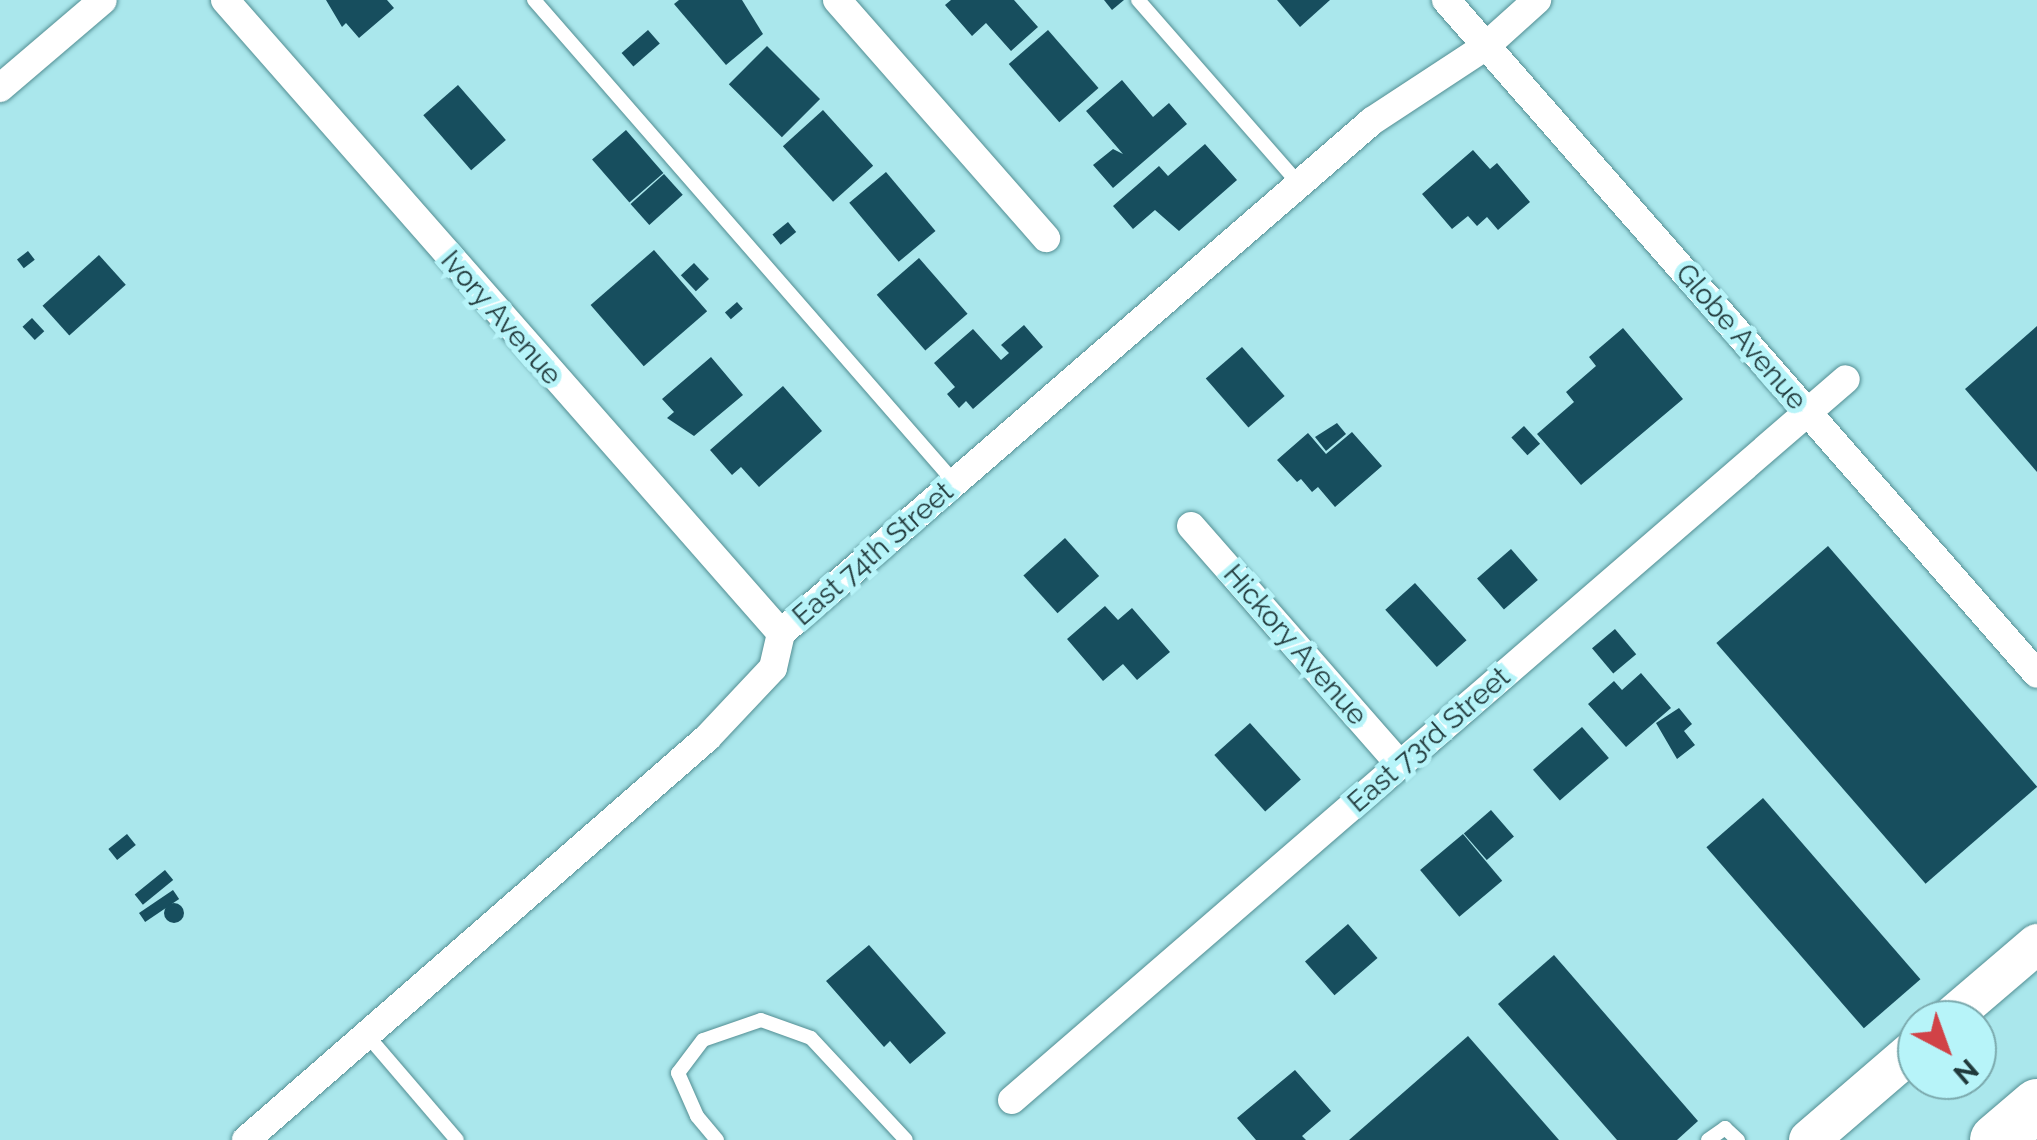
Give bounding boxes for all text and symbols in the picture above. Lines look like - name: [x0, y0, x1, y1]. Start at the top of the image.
- street label: Ivory Avenue: [433, 243, 569, 393]
- street label: Globe Avenue: [1668, 257, 1814, 417]
- street label: East 74th Street: [786, 475, 960, 633]
- street label: Hickory Avenue: [1216, 557, 1374, 733]
- street label: East 73rd Street: [1341, 660, 1517, 820]
- north arrow: [1897, 1000, 1997, 1100]
- text: N: [1947, 1052, 1985, 1091]

